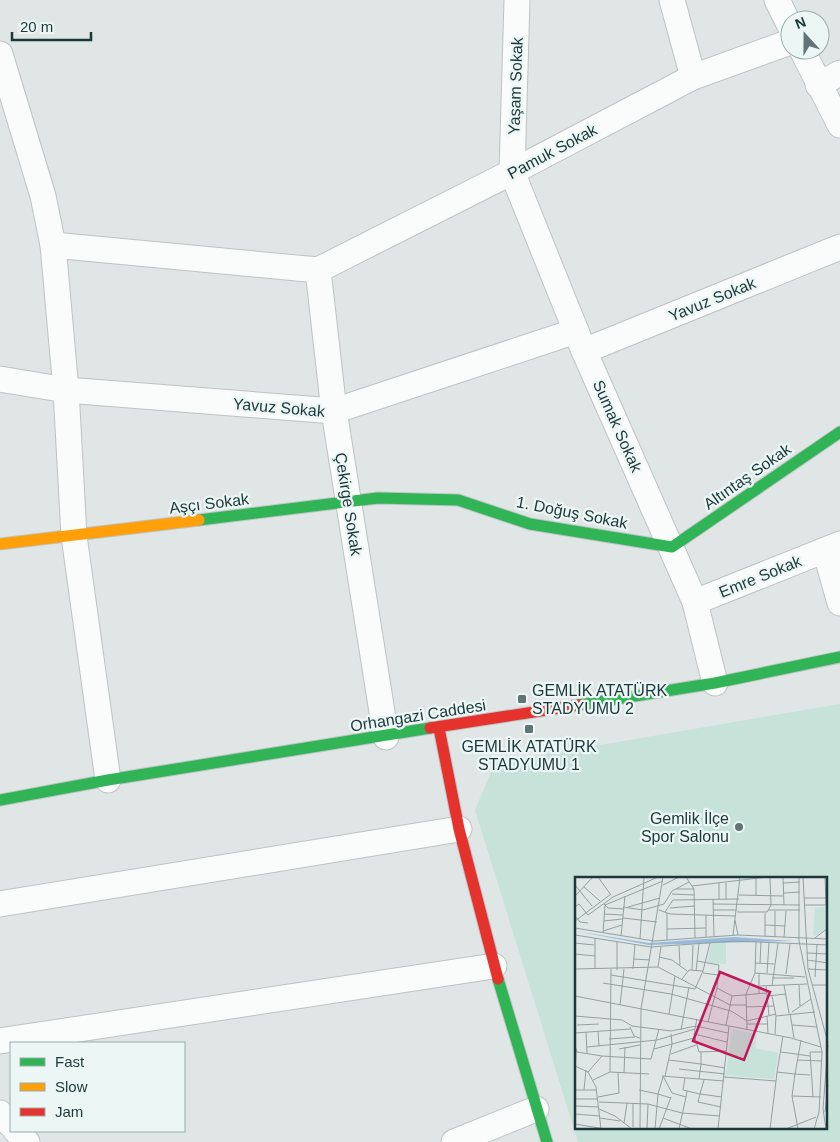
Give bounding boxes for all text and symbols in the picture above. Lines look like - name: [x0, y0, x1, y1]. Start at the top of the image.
- scale bar: [12, 10, 91, 42]
- north arrow: [780, 10, 830, 60]
- text: N: [793, 14, 808, 32]
- text: 20 m: [20, 18, 53, 35]
- street label: Yaşam Sokak: [505, 36, 526, 135]
- street label: Pamuk Sokak: [505, 120, 601, 182]
- street label: Yavuz Sokak: [666, 274, 759, 325]
- street label: Sumak Sokak: [590, 378, 646, 476]
- street label: Yavuz Sokak: [232, 395, 327, 420]
- street label: Altıntaş Sokak: [701, 440, 795, 513]
- street label: Çekirge Sokak: [332, 451, 365, 558]
- street label: Aşçı Sokak: [168, 490, 251, 517]
- street label: 1. Doğuş Sokak: [515, 493, 630, 532]
- street label: Emre Sokak: [717, 552, 805, 601]
- place label: GEMLİK ATATÜRK STADYUMU 2: [532, 681, 667, 717]
- marker: GEMLİK ATATÜRK STADYUMU 2: [516, 693, 528, 705]
- street label: Orhangazi Caddesi: [349, 696, 487, 735]
- marker: GEMLİK ATATÜRK STADYUMU 1: [523, 723, 535, 735]
- place label: GEMLİK ATATÜRK STADYUMU 1: [461, 737, 597, 773]
- place label: Gemlik İlçe Spor Salonu: [641, 809, 729, 845]
- marker: Gemlik İlçe Spor Salonu: [733, 821, 745, 833]
- inset map: [575, 877, 828, 1130]
- legend: [10, 1042, 185, 1132]
- text: Fast: [55, 1053, 85, 1070]
- text: Slow: [55, 1078, 88, 1095]
- text: Jam: [55, 1103, 83, 1120]

